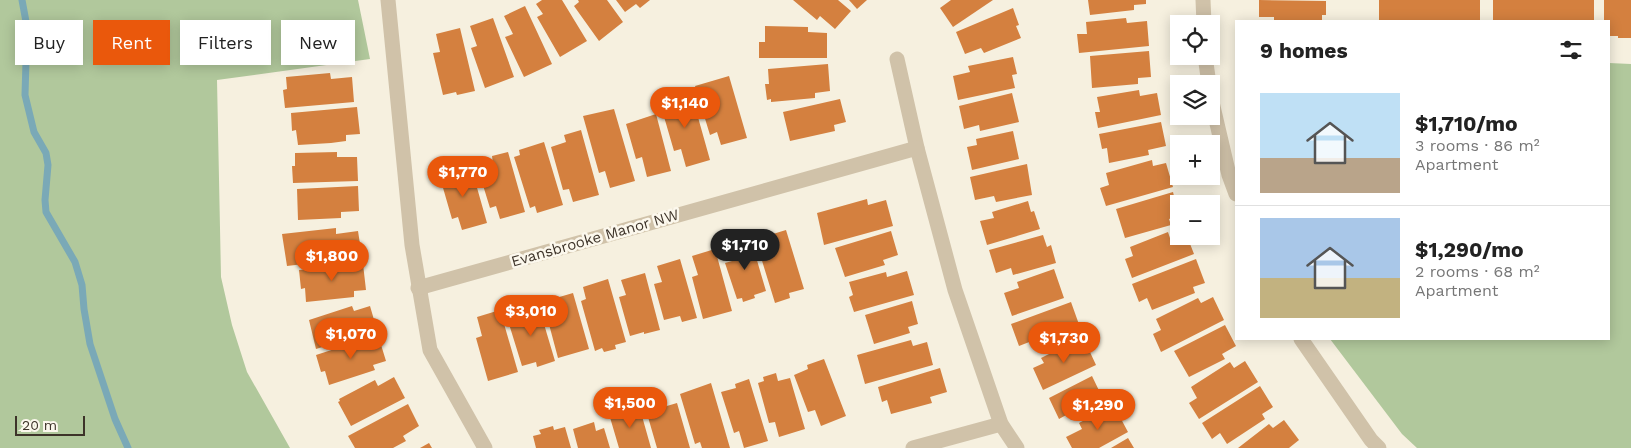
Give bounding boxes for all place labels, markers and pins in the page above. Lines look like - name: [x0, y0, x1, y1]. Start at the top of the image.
- pin: $1,140: [644, 86, 726, 129]
- pin: $1,770: [422, 156, 504, 198]
- pin: $1,710: [704, 228, 786, 271]
- pin: $1,800: [291, 240, 373, 282]
- pin: $3,010: [490, 294, 572, 337]
- pin: $1,070: [310, 318, 392, 360]
- pin: $1,730: [1023, 322, 1105, 364]
- pin: $1,500: [589, 386, 671, 429]
- pin: $1,290: [1057, 388, 1139, 431]

